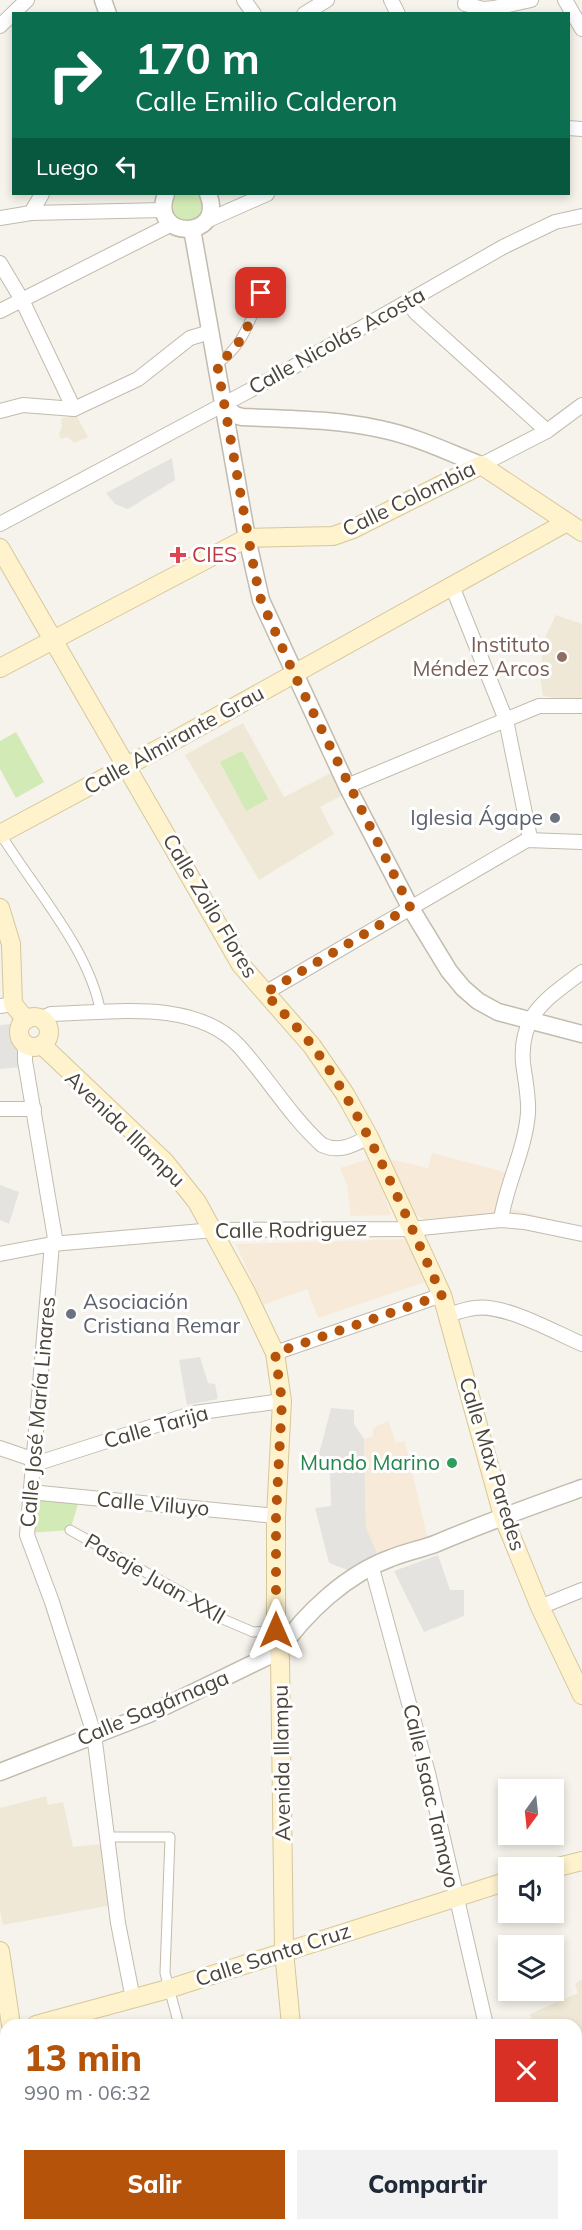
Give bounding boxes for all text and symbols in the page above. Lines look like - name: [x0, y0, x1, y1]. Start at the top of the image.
- text: 170 m: [135, 32, 260, 85]
- icon: right: [36, 36, 114, 114]
- text: Calle Emilio Calderon: [135, 84, 398, 118]
- icon: left: [110, 150, 143, 183]
- text: Luego: [36, 153, 98, 181]
- pin: [235, 267, 286, 318]
- icon: arrive: [244, 276, 277, 309]
- street label: Calle Nicolás Acosta: [244, 281, 429, 399]
- street label: Calle Colombia: [338, 455, 479, 542]
- place label: CIES: [192, 541, 237, 567]
- marker: CIES: [169, 546, 187, 564]
- place label: Instituto Méndez Arcos: [412, 631, 550, 681]
- marker: Instituto Méndez Arcos: [555, 650, 569, 664]
- street label: Calle Almirante Grau: [79, 679, 268, 799]
- place label: Iglesia Ágape: [410, 804, 543, 830]
- marker: Iglesia Ágape: [548, 811, 562, 825]
- street label: Calle Zoilo Flores: [158, 829, 264, 982]
- street label: Avenida Illampu: [60, 1065, 191, 1192]
- street label: Calle Rodriguez: [215, 1215, 367, 1243]
- place label: Asociación Cristiana Remar: [83, 1288, 240, 1338]
- street label: Calle José María Linares: [14, 1295, 60, 1528]
- marker: Asociación Cristiana Remar: [64, 1307, 78, 1321]
- street label: Calle Max Paredes: [454, 1374, 532, 1554]
- street label: Calle Tarija: [101, 1399, 211, 1453]
- place label: Mundo Marino: [300, 1449, 440, 1475]
- marker: Mundo Marino: [445, 1456, 459, 1470]
- street label: Calle Viluyo: [96, 1485, 211, 1521]
- street label: Pasaje Juan XXII: [80, 1527, 231, 1629]
- position arrow: [244, 1598, 308, 1662]
- street label: Calle Sagárnaga: [73, 1663, 232, 1751]
- street label: Avenida Illampu: [267, 1685, 295, 1841]
- street label: Calle Isaac Tamayo: [398, 1701, 466, 1890]
- north arrow: [498, 1779, 564, 1845]
- map controls: [498, 1779, 564, 2001]
- button: sound: [498, 1857, 564, 1923]
- street label: Calle Santa Cruz: [192, 1917, 354, 1991]
- button: layers: [498, 1935, 564, 2001]
- text: 13 min: [24, 2035, 142, 2080]
- button: close: [495, 2039, 558, 2102]
- text: 990 m · 06:32: [24, 2080, 150, 2105]
- button: Salir: [24, 2150, 285, 2219]
- button: Compartir: [297, 2150, 558, 2219]

